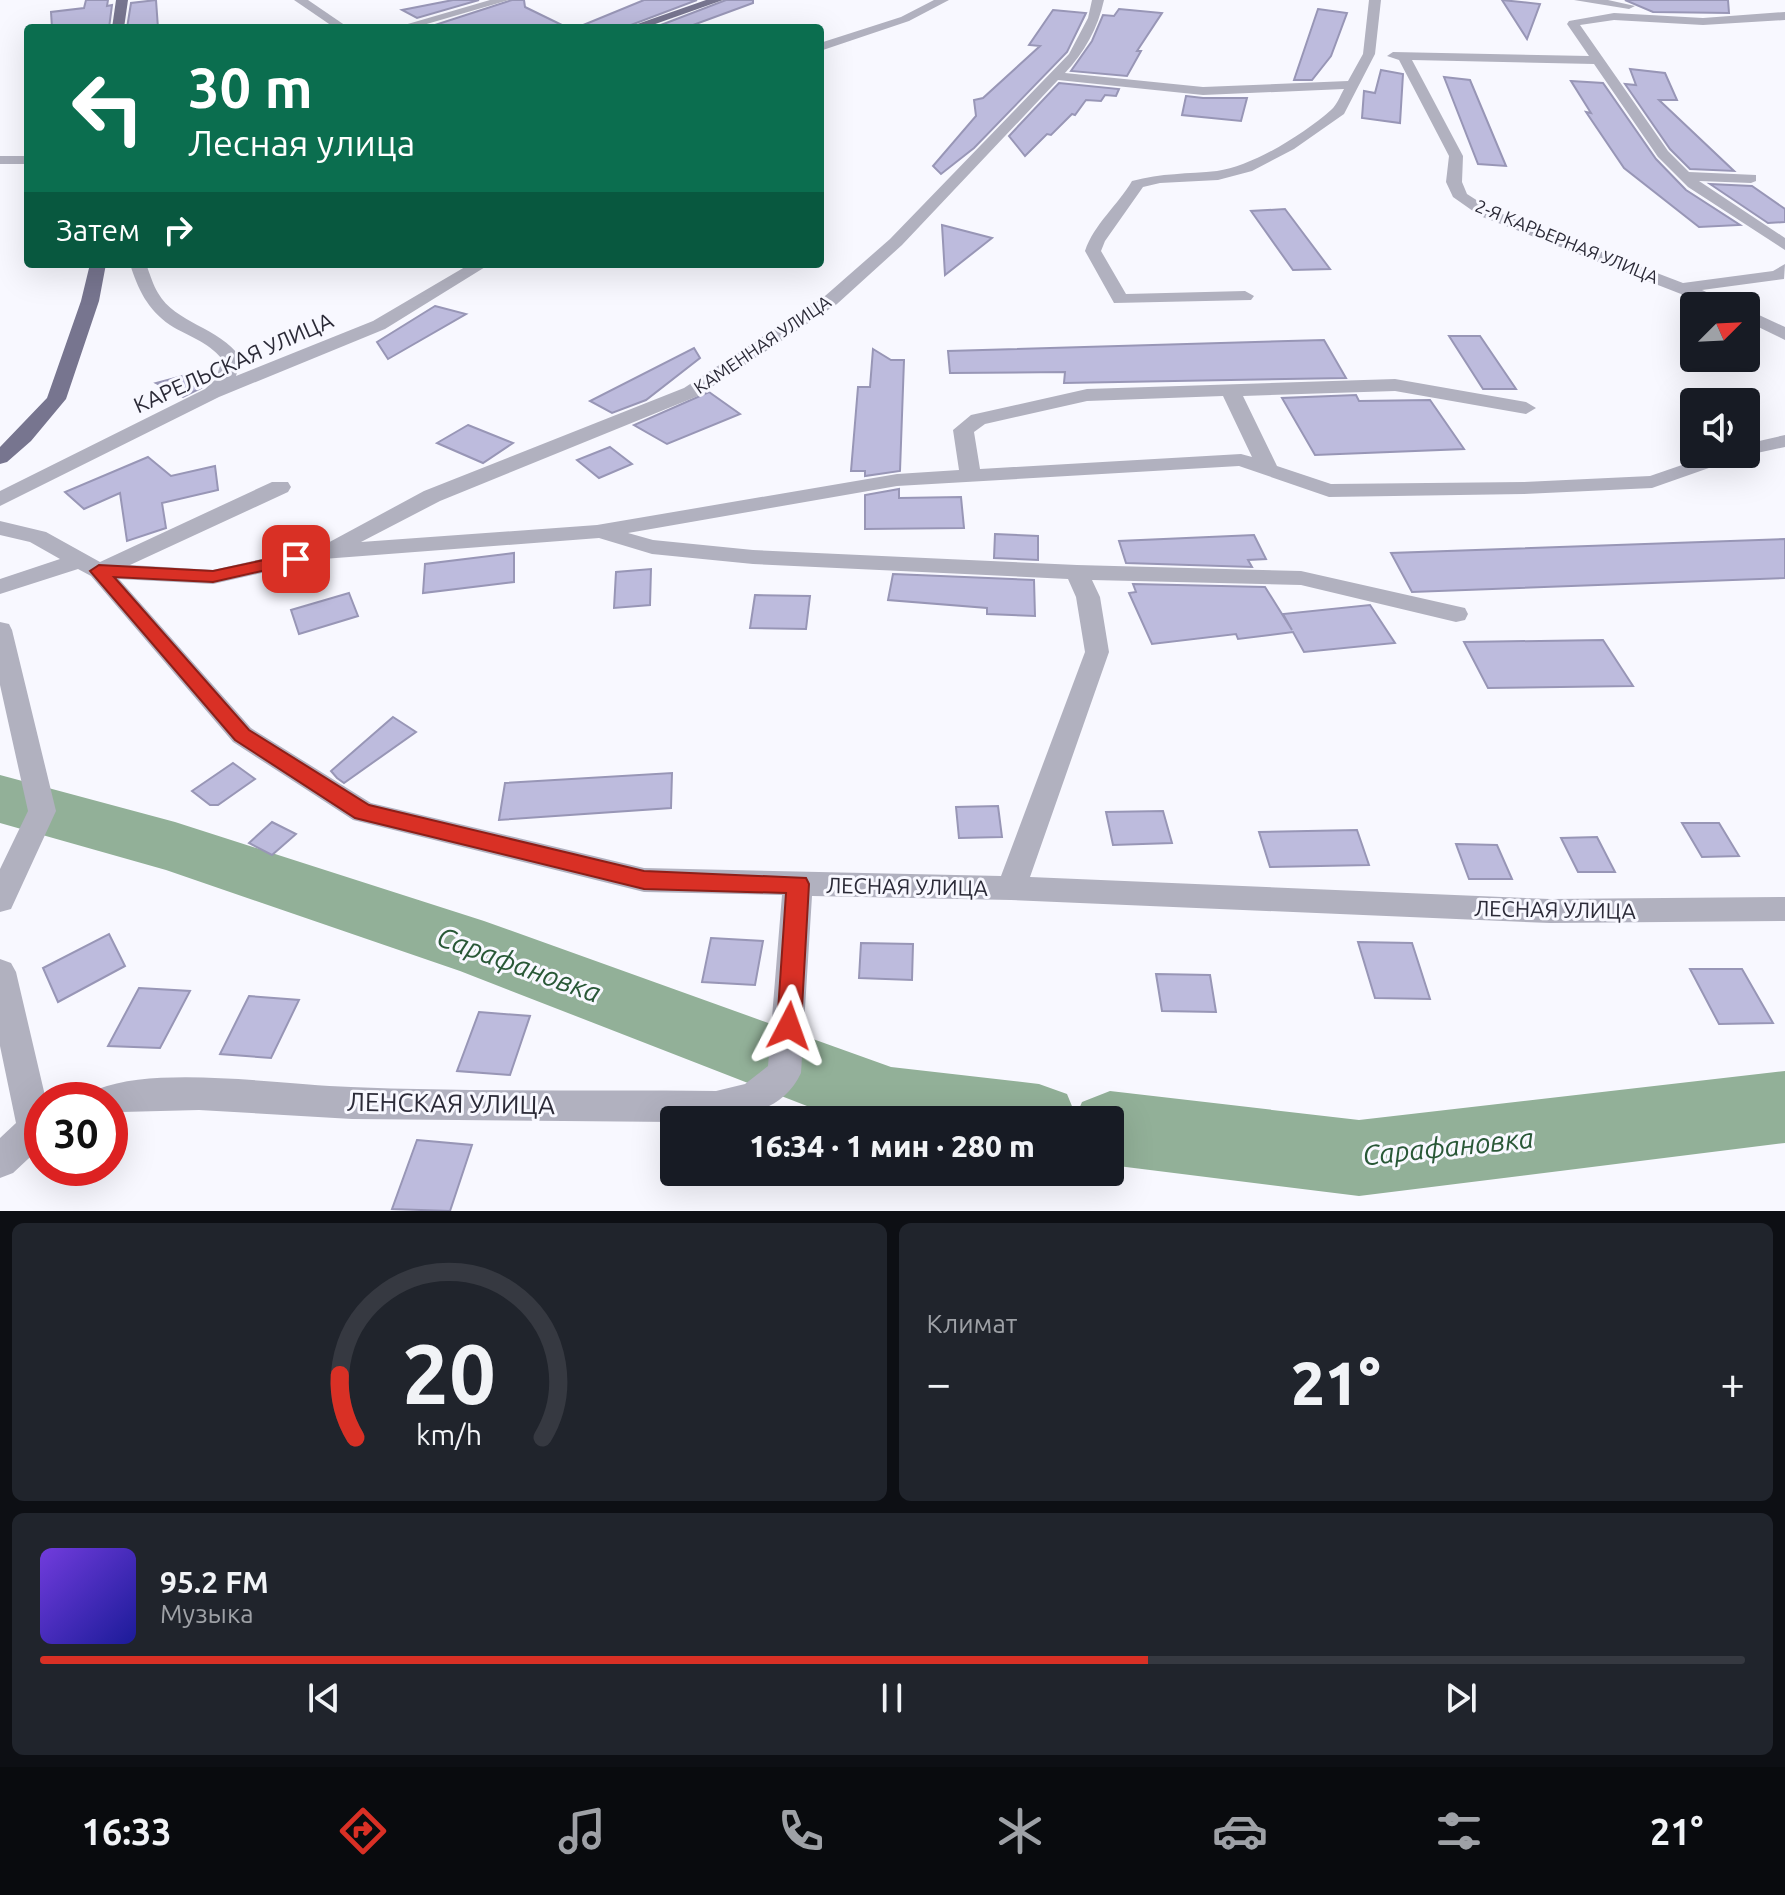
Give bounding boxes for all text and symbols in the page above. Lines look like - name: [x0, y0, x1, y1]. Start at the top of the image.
- icon: left: [56, 56, 160, 160]
- text: 30 m: [188, 56, 313, 119]
- text: Лесная улица: [188, 122, 415, 163]
- street label: 2-Я КАРЬЕРНАЯ УЛИЦА: [1473, 195, 1662, 287]
- icon: right: [156, 208, 200, 252]
- text: Затем: [56, 213, 140, 247]
- street label: КАМЕННАЯ УЛИЦА: [690, 291, 834, 397]
- north arrow: [1680, 292, 1760, 372]
- map controls: [1680, 292, 1760, 468]
- street label: КАРЕЛЬСКАЯ УЛИЦА: [129, 306, 337, 417]
- button: sound: [1680, 388, 1760, 468]
- pin: [262, 525, 330, 593]
- icon: arrive: [274, 537, 318, 581]
- street label: ЛЕСНАЯ УЛИЦА: [826, 872, 989, 900]
- street label: ЛЕСНАЯ УЛИЦА: [1474, 895, 1637, 923]
- water label: Сарафановка: [433, 920, 605, 1008]
- position arrow: [747, 984, 831, 1068]
- speed limit sign: 30: [24, 1082, 128, 1186]
- street label: ЛЕНСКАЯ УЛИЦА: [347, 1087, 556, 1119]
- water label: Сарафановка: [1361, 1122, 1535, 1170]
- text: 16:34 · 1 мин · 280 m: [749, 1129, 1035, 1163]
- text: Климат: [927, 1309, 1017, 1338]
- text: 20: [402, 1326, 496, 1420]
- text: 21°: [1291, 1349, 1380, 1416]
- text: −: [927, 1358, 951, 1407]
- text: +: [1720, 1358, 1745, 1407]
- text: km/h: [416, 1418, 482, 1450]
- text: 95.2 FM: [160, 1565, 269, 1599]
- text: Музыка: [160, 1599, 254, 1628]
- icon: previous: [302, 1676, 346, 1720]
- icon: pause: [870, 1676, 914, 1720]
- icon: next: [1439, 1676, 1483, 1720]
- icon: directions: [335, 1803, 391, 1859]
- icon: music: [554, 1803, 610, 1859]
- icon: phone: [773, 1803, 829, 1859]
- icon: climate: [992, 1803, 1048, 1859]
- icon: car: [1212, 1803, 1268, 1859]
- icon: filters: [1431, 1803, 1487, 1859]
- text: 16:33: [82, 1811, 172, 1852]
- text: 21°: [1650, 1811, 1703, 1852]

